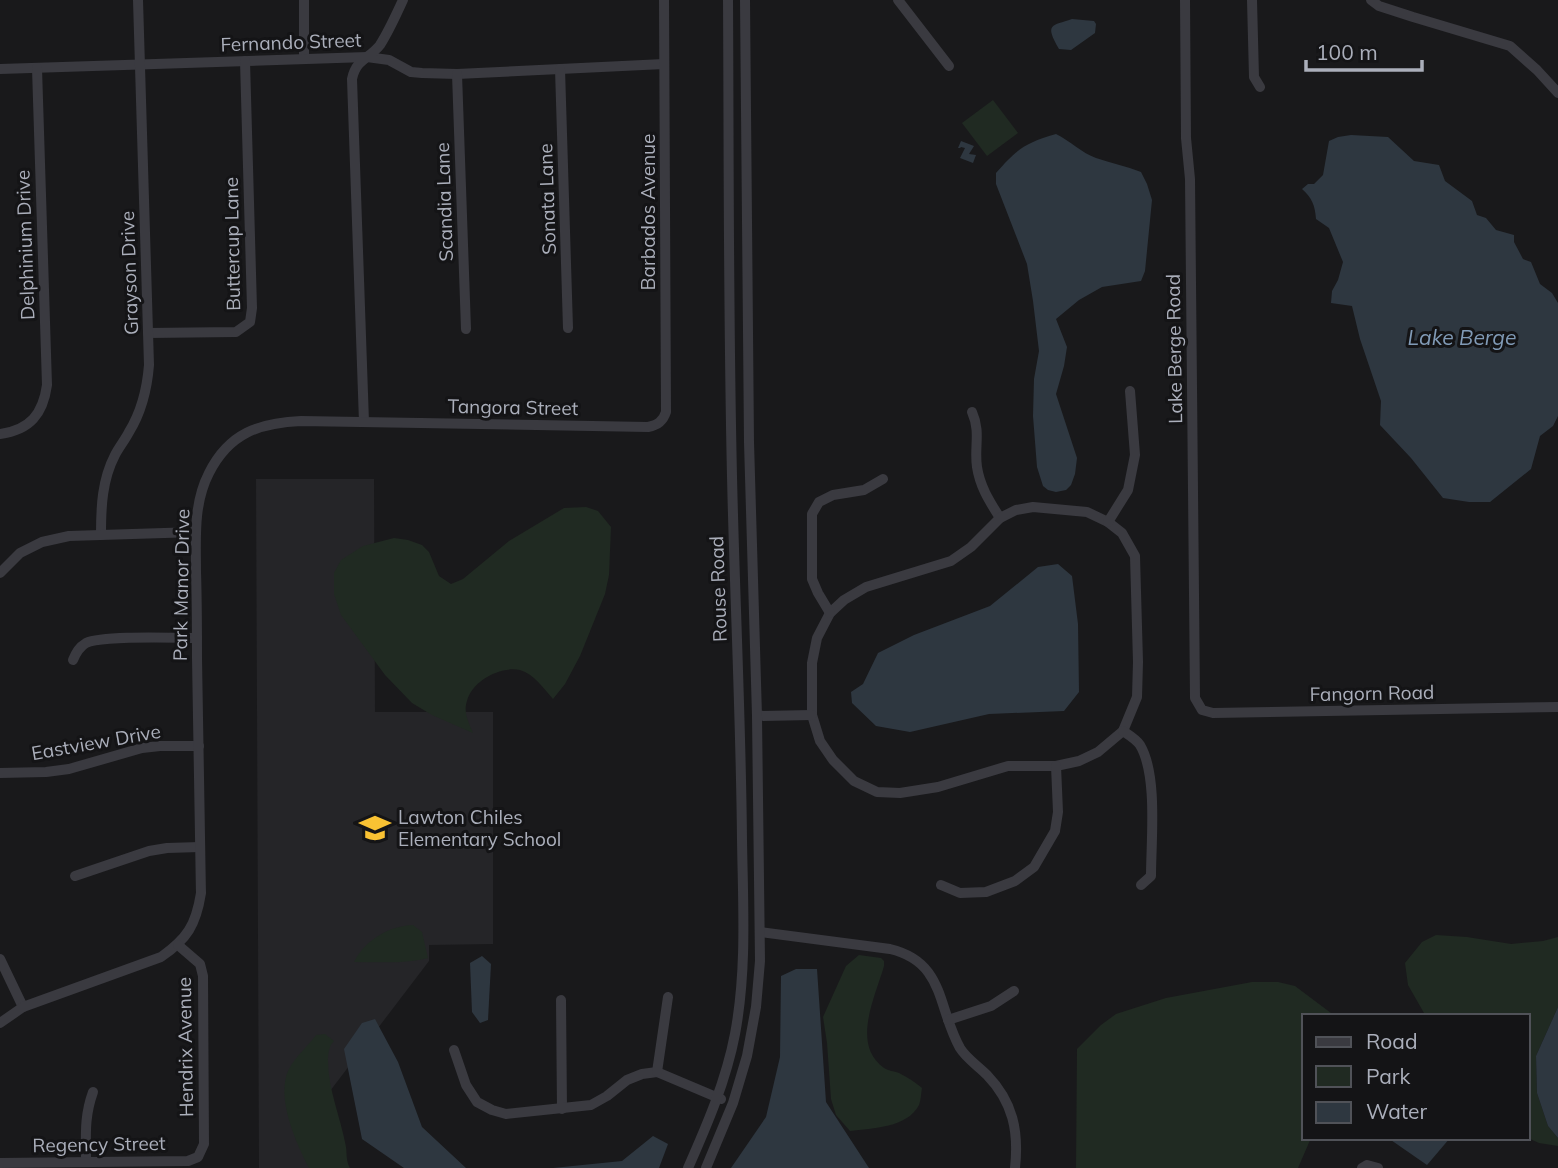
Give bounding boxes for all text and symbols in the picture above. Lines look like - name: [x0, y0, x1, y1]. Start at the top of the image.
- street label: Fernando Street: [220, 28, 362, 56]
- scale bar: [1306, 28, 1422, 72]
- text: 100 m: [1316, 39, 1378, 65]
- street label: Barbados Avenue: [636, 134, 660, 290]
- street label: Scandia Lane: [430, 142, 458, 262]
- street label: Sonata Lane: [533, 143, 561, 255]
- street label: Delphinium Drive: [10, 169, 40, 321]
- street label: Buttercup Lane: [219, 177, 245, 311]
- street label: Grayson Drive: [115, 211, 143, 335]
- street label: Lake Berge Road: [1161, 274, 1187, 424]
- water label: Lake Berge: [1408, 324, 1516, 350]
- street label: Tangora Street: [448, 394, 579, 420]
- street label: Park Manor Drive: [168, 509, 194, 661]
- street label: Rouse Road: [704, 536, 732, 642]
- street label: Fangorn Road: [1309, 680, 1435, 706]
- street label: Eastview Drive: [30, 719, 162, 765]
- place label: Lawton Chiles Elementary School: [398, 805, 561, 851]
- school or university icon: Lawton Chiles Elementary School: [358, 811, 392, 845]
- street label: Hendrix Avenue: [172, 977, 198, 1117]
- legend: [1302, 1014, 1530, 1140]
- text: Road: [1366, 1028, 1417, 1054]
- text: Park: [1366, 1063, 1410, 1089]
- text: Water: [1366, 1098, 1427, 1124]
- street label: Regency Street: [32, 1131, 166, 1157]

